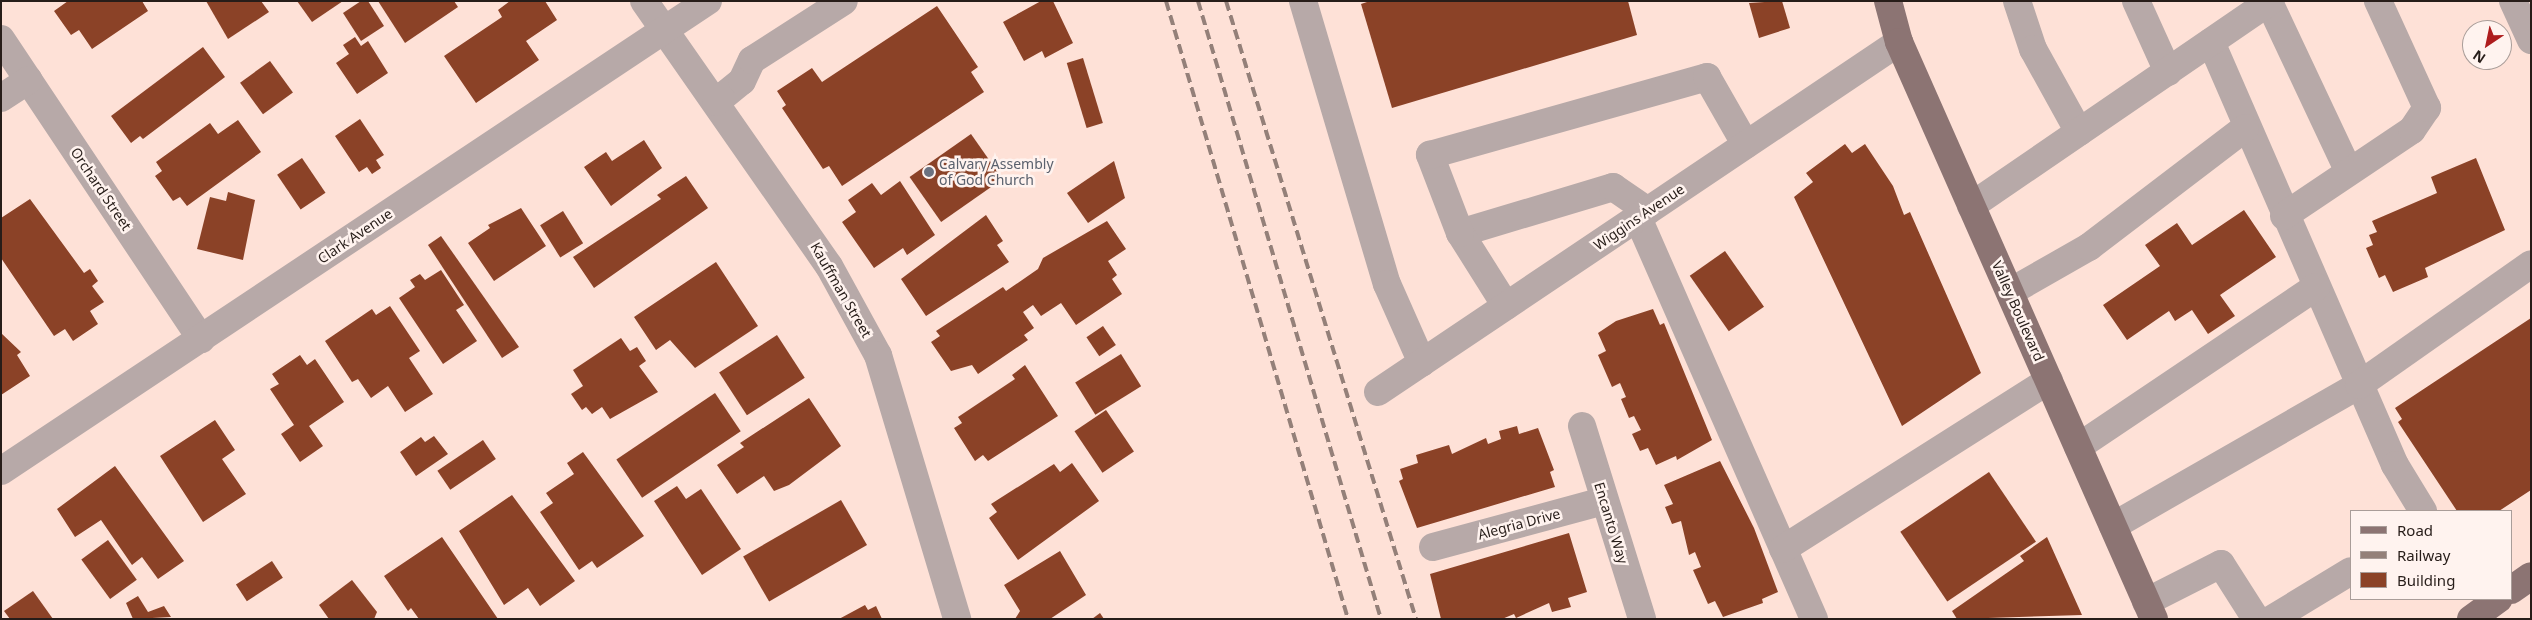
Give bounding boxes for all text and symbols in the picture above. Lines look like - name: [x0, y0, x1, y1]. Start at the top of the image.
- north arrow: [2462, 20, 2512, 70]
- text: N: [2469, 46, 2489, 68]
- street label: Orchard Street: [67, 144, 135, 234]
- place label: Calvary Assembly of God Church: [939, 156, 1054, 188]
- marker: Calvary Assembly of God Church: [923, 166, 935, 178]
- street label: Wiggins Avenue: [1591, 181, 1687, 253]
- street label: Clark Avenue: [315, 205, 395, 267]
- street label: Kauffman Street: [807, 239, 875, 341]
- street label: Valley Boulevard: [1988, 258, 2048, 364]
- street label: Encanto Way: [1591, 480, 1631, 566]
- street label: Alegria Drive: [1476, 505, 1562, 543]
- legend: [2350, 510, 2512, 600]
- text: Road: [2397, 520, 2433, 540]
- text: Railway: [2397, 545, 2450, 565]
- text: Building: [2397, 570, 2455, 590]

